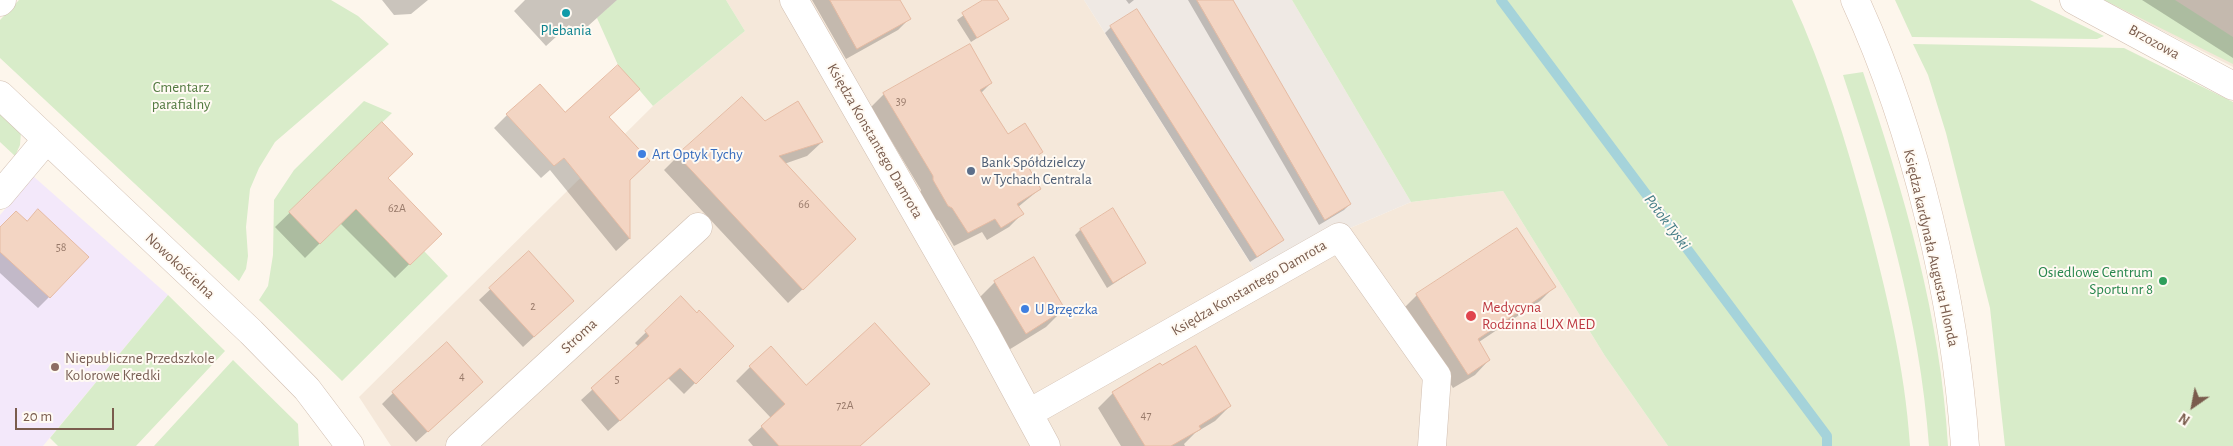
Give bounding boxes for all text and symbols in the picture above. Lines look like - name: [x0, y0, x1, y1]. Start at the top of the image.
- marker: Plebania: [560, 7, 572, 19]
- place label: Plebania: [540, 21, 592, 39]
- street label: Brzozowa: [2125, 21, 2183, 63]
- street label: Księdza Konstantego Damrota: [823, 60, 927, 222]
- park label: Cmentarz parafialny: [152, 78, 210, 113]
- house number: 39: [896, 94, 906, 108]
- place label: Art Optyk Tychy: [652, 145, 743, 163]
- street label: Księdza kardynała Augusta Hlonda: [1899, 147, 1963, 349]
- marker: Art Optyk Tychy: [636, 148, 648, 160]
- place label: Bank Spółdzielczy w Tychach Centrala: [981, 153, 1092, 188]
- marker: Bank Spółdzielczy w Tychach Centrala: [965, 165, 977, 177]
- water label: Potok Tyski: [1640, 191, 1694, 253]
- house number: 66: [798, 197, 810, 211]
- house number: 62A: [388, 201, 406, 215]
- street label: Nowokościelna: [141, 229, 219, 303]
- street label: Księdza Konstantego Damrota: [1168, 236, 1330, 340]
- house number: 58: [56, 240, 66, 254]
- place label: Osiedlowe Centrum Sportu nr 8: [2038, 263, 2153, 298]
- marker: Osiedlowe Centrum Sportu nr 8: [2157, 275, 2169, 287]
- place label: Medycyna Rodzinna LUX MED: [1482, 298, 1595, 333]
- house number: 2: [530, 299, 536, 313]
- place label: U Brzęczka: [1035, 300, 1098, 318]
- marker: U Brzęczka: [1019, 303, 1031, 315]
- marker: Medycyna Rodzinna LUX MED: [1464, 309, 1478, 323]
- street label: Stroma: [557, 315, 601, 357]
- place label: Niepubliczne Przedszkole Kolorowe Kredki: [65, 349, 215, 384]
- marker: Niepubliczne Przedszkole Kolorowe Kredki: [49, 361, 61, 373]
- house number: 4: [459, 369, 465, 383]
- house number: 5: [614, 372, 620, 386]
- north arrow: [2168, 381, 2218, 431]
- scale bar: [18, 398, 116, 430]
- house number: 72A: [836, 398, 854, 412]
- house number: 47: [1141, 408, 1151, 422]
- text: 20 m: [23, 409, 52, 424]
- text: N: [2177, 410, 2193, 427]

